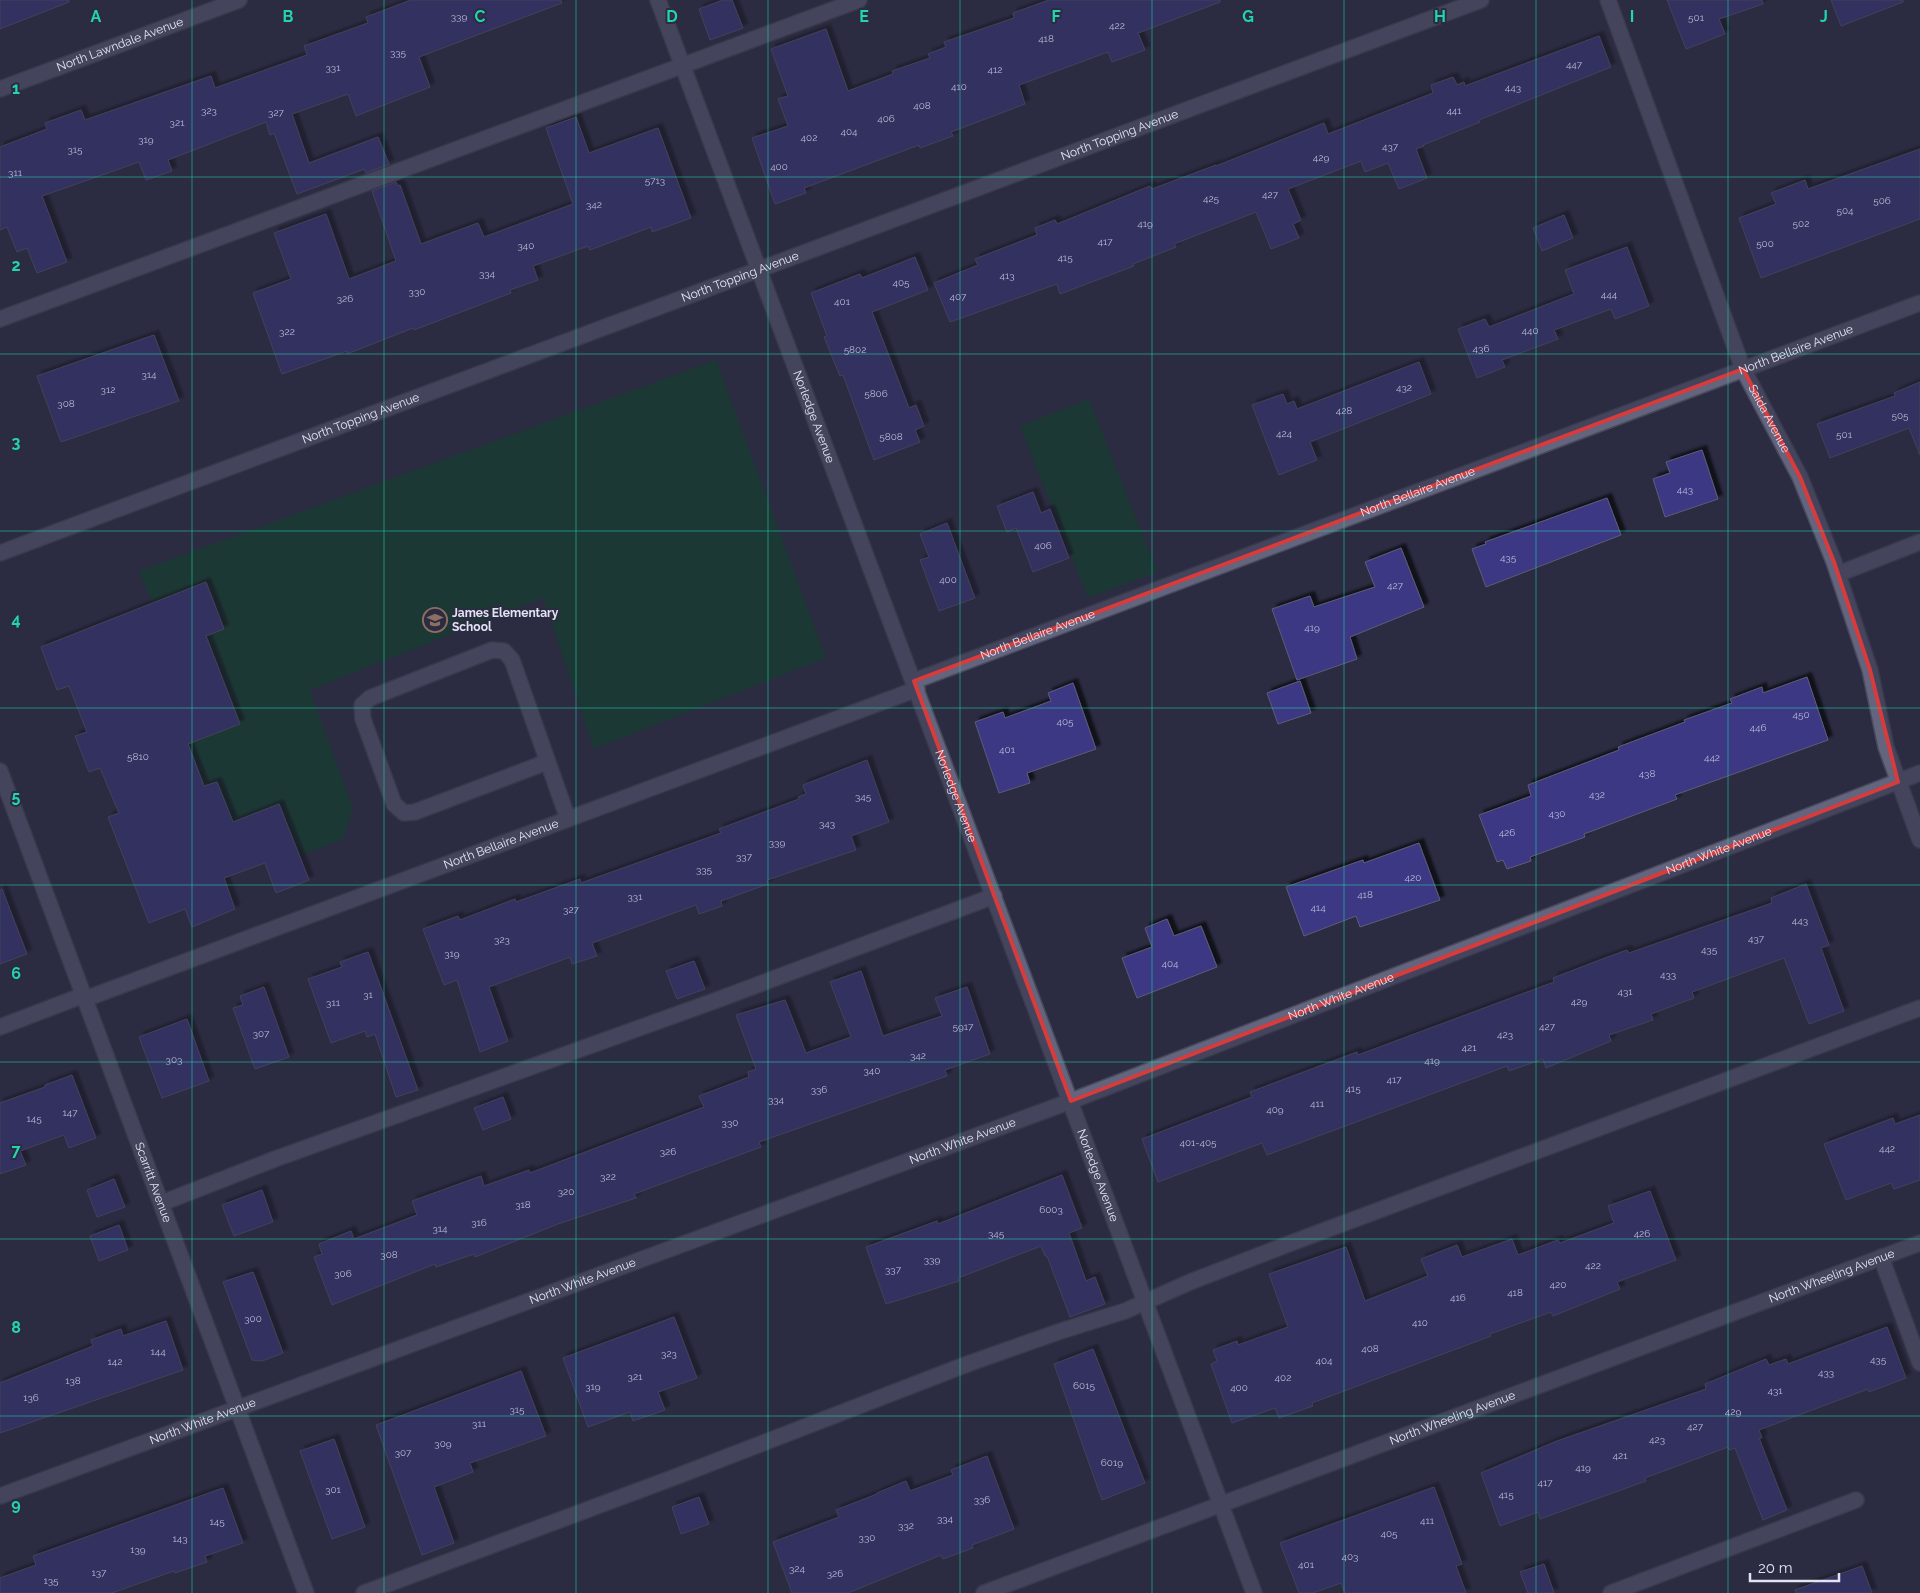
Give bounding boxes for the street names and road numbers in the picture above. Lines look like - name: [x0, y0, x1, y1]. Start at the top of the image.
- street label: North Lawndale Avenue: [54, 14, 184, 74]
- street label: North Topping Avenue: [1059, 107, 1180, 163]
- street label: North Topping Avenue: [680, 248, 801, 305]
- street label: North Bellaire Avenue: [1737, 322, 1855, 378]
- street label: Norledge Avenue: [790, 369, 838, 465]
- street label: Saida Avenue: [1745, 382, 1793, 455]
- street label: North Topping Avenue: [300, 390, 421, 447]
- street label: North Bellaire Avenue: [1358, 464, 1477, 520]
- street label: North Bellaire Avenue: [978, 607, 1097, 662]
- street label: Norledge Avenue: [932, 748, 980, 844]
- street label: North Bellaire Avenue: [442, 816, 560, 872]
- street label: North White Avenue: [1664, 824, 1774, 877]
- street label: North White Avenue: [1286, 970, 1396, 1023]
- street label: North White Avenue: [908, 1115, 1018, 1167]
- street label: Norledge Avenue: [1074, 1127, 1121, 1224]
- street label: Scarritt Avenue: [132, 1140, 174, 1224]
- street label: North Wheeling Avenue: [1767, 1246, 1896, 1306]
- street label: North White Avenue: [528, 1255, 638, 1307]
- street label: North Wheeling Avenue: [1388, 1388, 1517, 1448]
- street label: North White Avenue: [148, 1395, 258, 1447]

